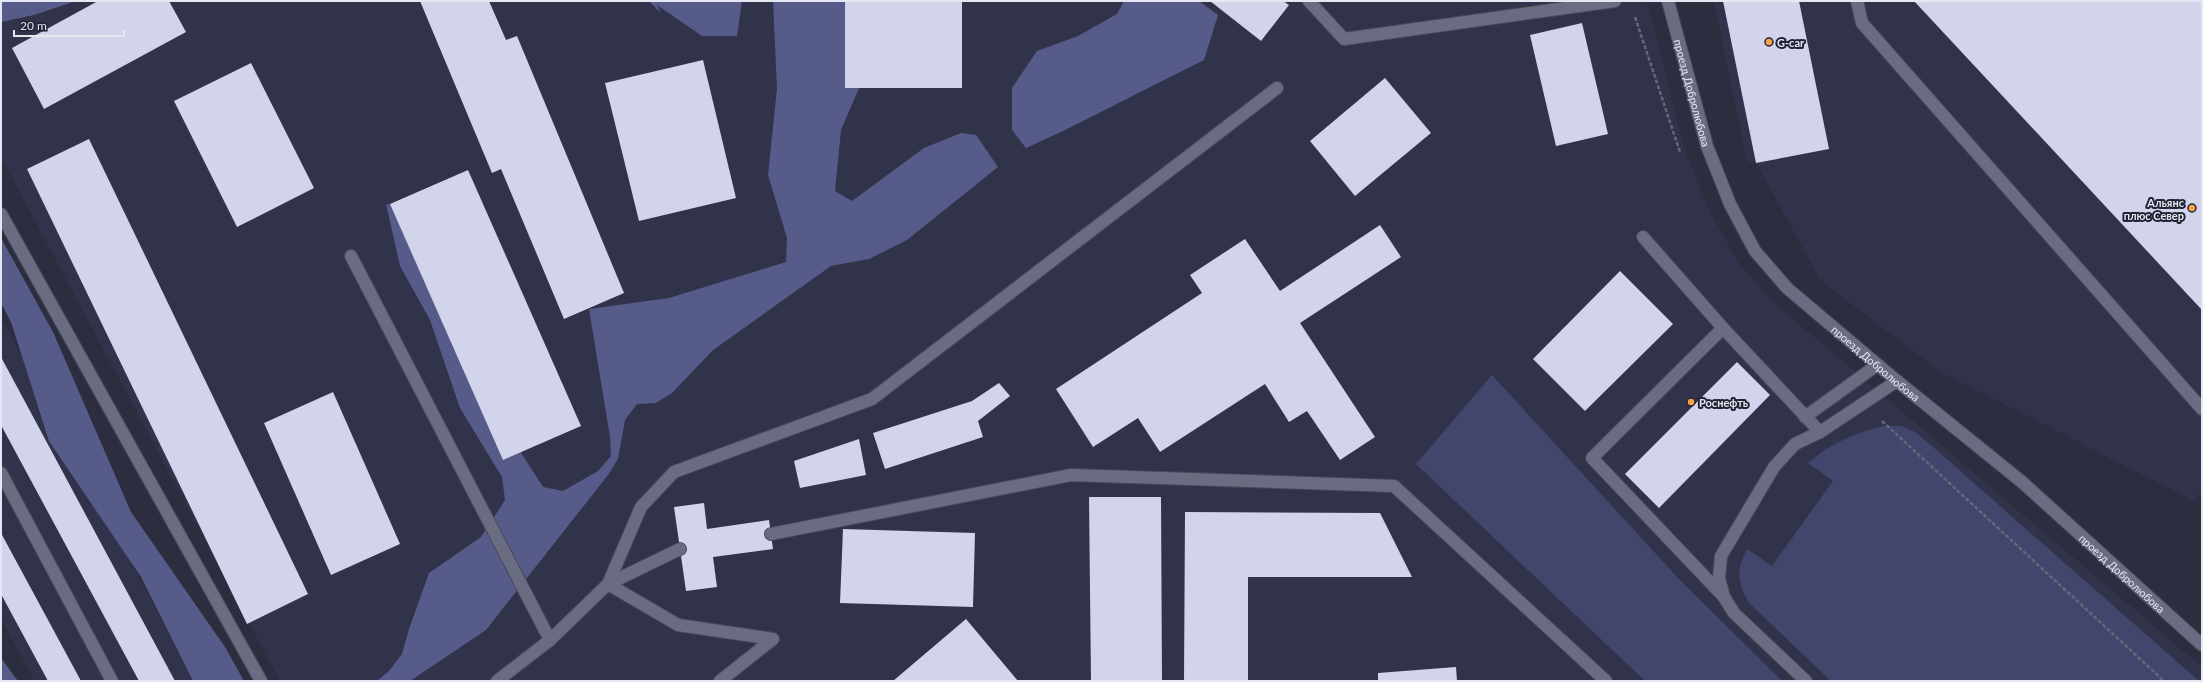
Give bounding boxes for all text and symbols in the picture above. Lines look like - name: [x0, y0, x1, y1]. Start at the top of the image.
- scale bar: [14, 12, 124, 38]
- text: 20 m: [20, 18, 47, 33]
- place label: G-car: [1777, 36, 1805, 49]
- street label: проезд Добролюбова: [1672, 37, 1713, 148]
- marker: G-car: [1764, 37, 1774, 47]
- place label: Альянс плюс Север: [2124, 196, 2185, 222]
- marker: Альянс плюс Север: [2187, 203, 2197, 213]
- street label: проезд Добролюбова: [1829, 322, 1923, 403]
- place label: Роснефть: [1699, 396, 1749, 409]
- marker: Роснефть: [1686, 397, 1696, 407]
- street label: проезд Добролюбова: [2077, 531, 2168, 615]

